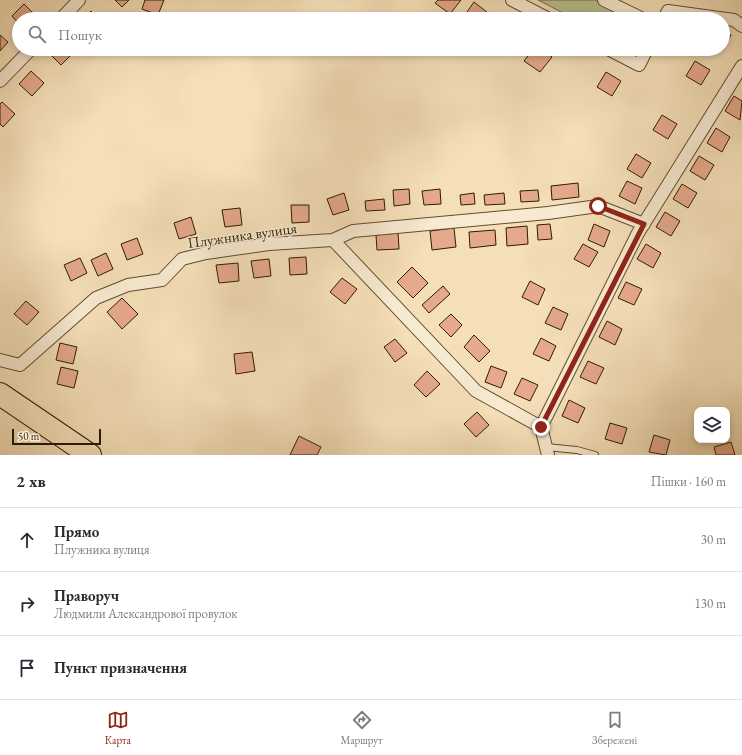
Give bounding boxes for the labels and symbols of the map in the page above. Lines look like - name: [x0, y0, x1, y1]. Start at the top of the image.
- route start: [589, 197, 607, 215]
- street label: Плужника вулиця: [186, 218, 298, 252]
- route end: [532, 418, 550, 436]
- scale bar: [12, 427, 101, 446]

